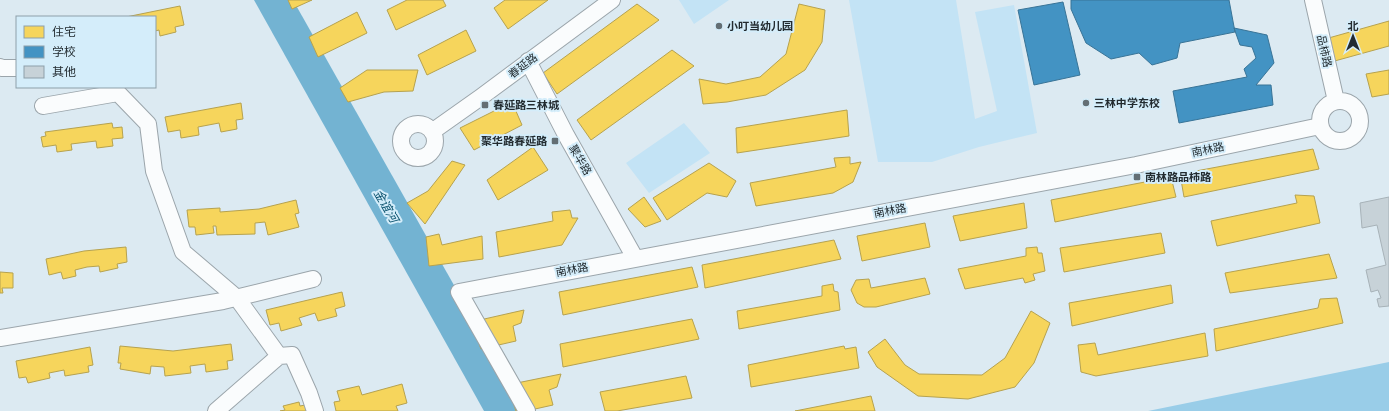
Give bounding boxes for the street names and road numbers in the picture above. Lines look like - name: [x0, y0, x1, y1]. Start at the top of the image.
- street label: 品柿路: [1314, 33, 1334, 69]
- street label: 春延路: [506, 51, 540, 81]
- street label: 南林路: [1191, 140, 1225, 160]
- street label: 聚华路: [566, 142, 594, 178]
- street label: 南林路: [873, 201, 907, 221]
- street label: 南林路: [555, 260, 589, 280]

